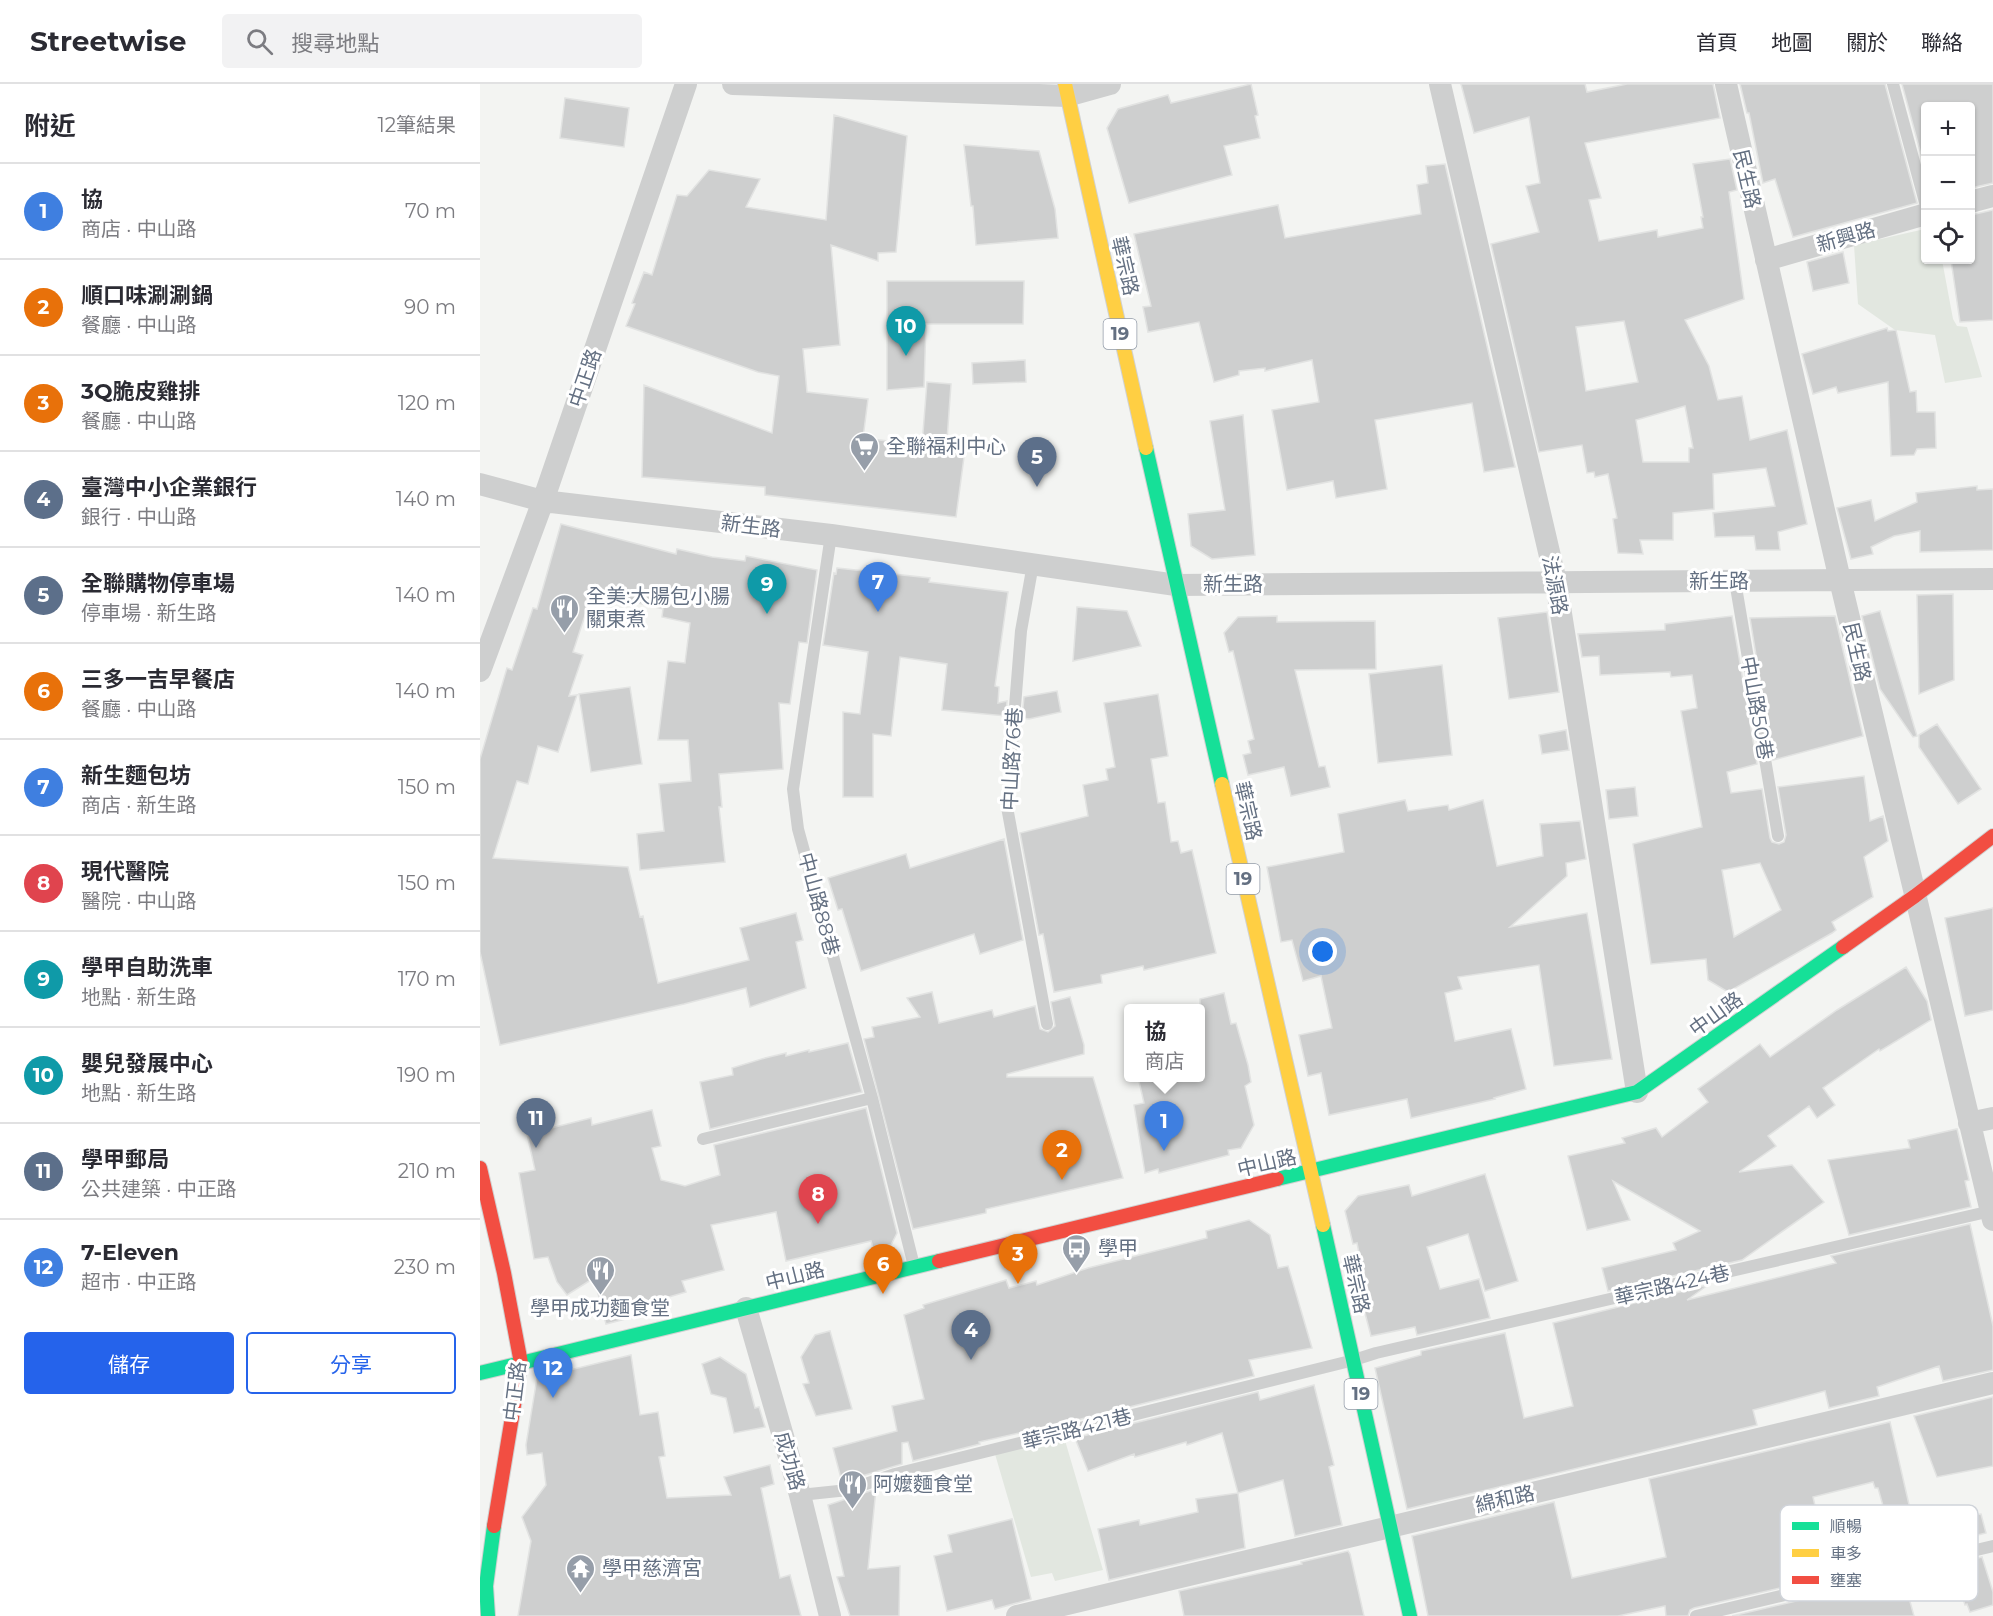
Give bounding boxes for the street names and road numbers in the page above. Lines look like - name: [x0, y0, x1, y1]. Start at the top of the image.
- street label: 民生路: [1729, 147, 1765, 211]
- street label: 新興路: [1814, 217, 1878, 257]
- street label: 華宗路: [1107, 234, 1143, 298]
- road number: 19: [1104, 319, 1136, 349]
- street label: 中正路: [564, 346, 606, 410]
- street label: 新生路: [720, 510, 782, 542]
- street label: 法源路: [1537, 553, 1573, 617]
- street label: 新生路: [1689, 569, 1749, 593]
- street label: 新生路: [1203, 572, 1263, 596]
- street label: 民生路: [1839, 620, 1875, 684]
- street label: 中山路50巷: [1736, 654, 1778, 762]
- street label: 中山路76巷: [997, 707, 1027, 811]
- street label: 華宗路: [1230, 779, 1266, 843]
- street label: 中山路88巷: [794, 850, 844, 958]
- road number: 19: [1226, 864, 1260, 894]
- street label: 中山路: [1685, 987, 1747, 1041]
- street label: 中山路: [1235, 1145, 1299, 1181]
- street label: 華宗路: [1338, 1252, 1374, 1316]
- street label: 中山路: [763, 1257, 827, 1295]
- street label: 華宗路424巷: [1612, 1260, 1732, 1310]
- street label: 中正路: [499, 1360, 531, 1422]
- road number: 19: [1344, 1379, 1378, 1409]
- street label: 華宗路421巷: [1020, 1404, 1134, 1454]
- street label: 成功路: [770, 1429, 810, 1493]
- street label: 綿和路: [1473, 1481, 1537, 1517]

